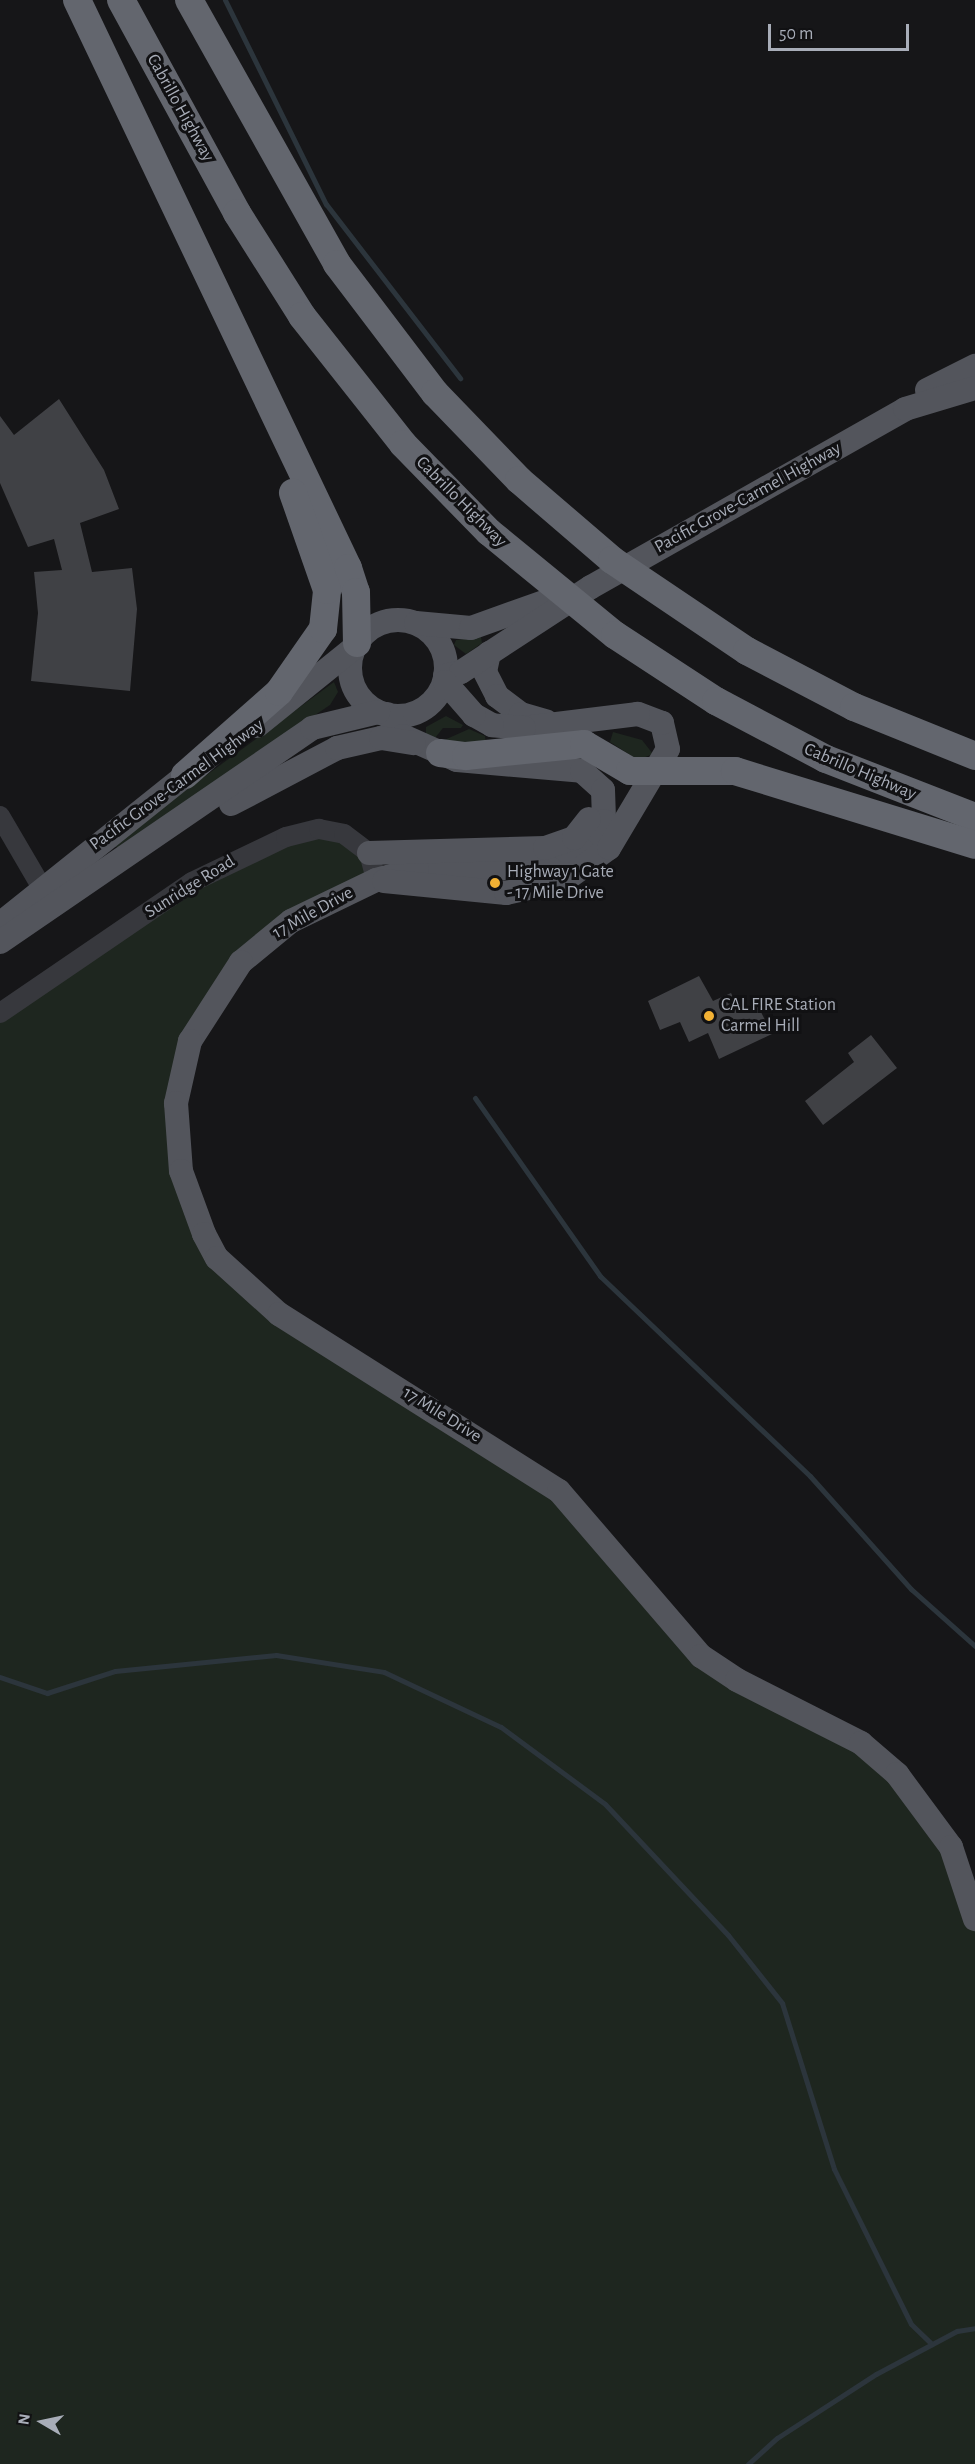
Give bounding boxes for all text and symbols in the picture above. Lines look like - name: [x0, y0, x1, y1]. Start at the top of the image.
- scale bar: [771, 12, 912, 50]
- text: 50 m: [779, 25, 813, 43]
- street label: Cabrillo Highway: [142, 50, 218, 166]
- street label: Pacific Grove-Carmel Highway: [651, 438, 845, 558]
- street label: Cabrillo Highway: [411, 452, 511, 552]
- street label: Pacific Grove-Carmel Highway: [86, 715, 268, 855]
- street label: Cabrillo Highway: [801, 739, 919, 805]
- street label: Sunridge Road: [141, 851, 239, 923]
- place label: Highway 1 Gate - 17 Mile Drive: [507, 862, 614, 904]
- marker: Highway 1 Gate - 17 Mile Drive: [488, 876, 502, 890]
- street label: 17 Mile Drive: [269, 882, 357, 944]
- place label: CAL FIRE Station Carmel Hill: [721, 995, 836, 1038]
- marker: CAL FIRE Station Carmel Hill: [702, 1009, 716, 1023]
- street label: 17 Mile Drive: [399, 1382, 485, 1448]
- north arrow: [12, 2392, 72, 2452]
- text: N: [15, 2412, 33, 2426]

